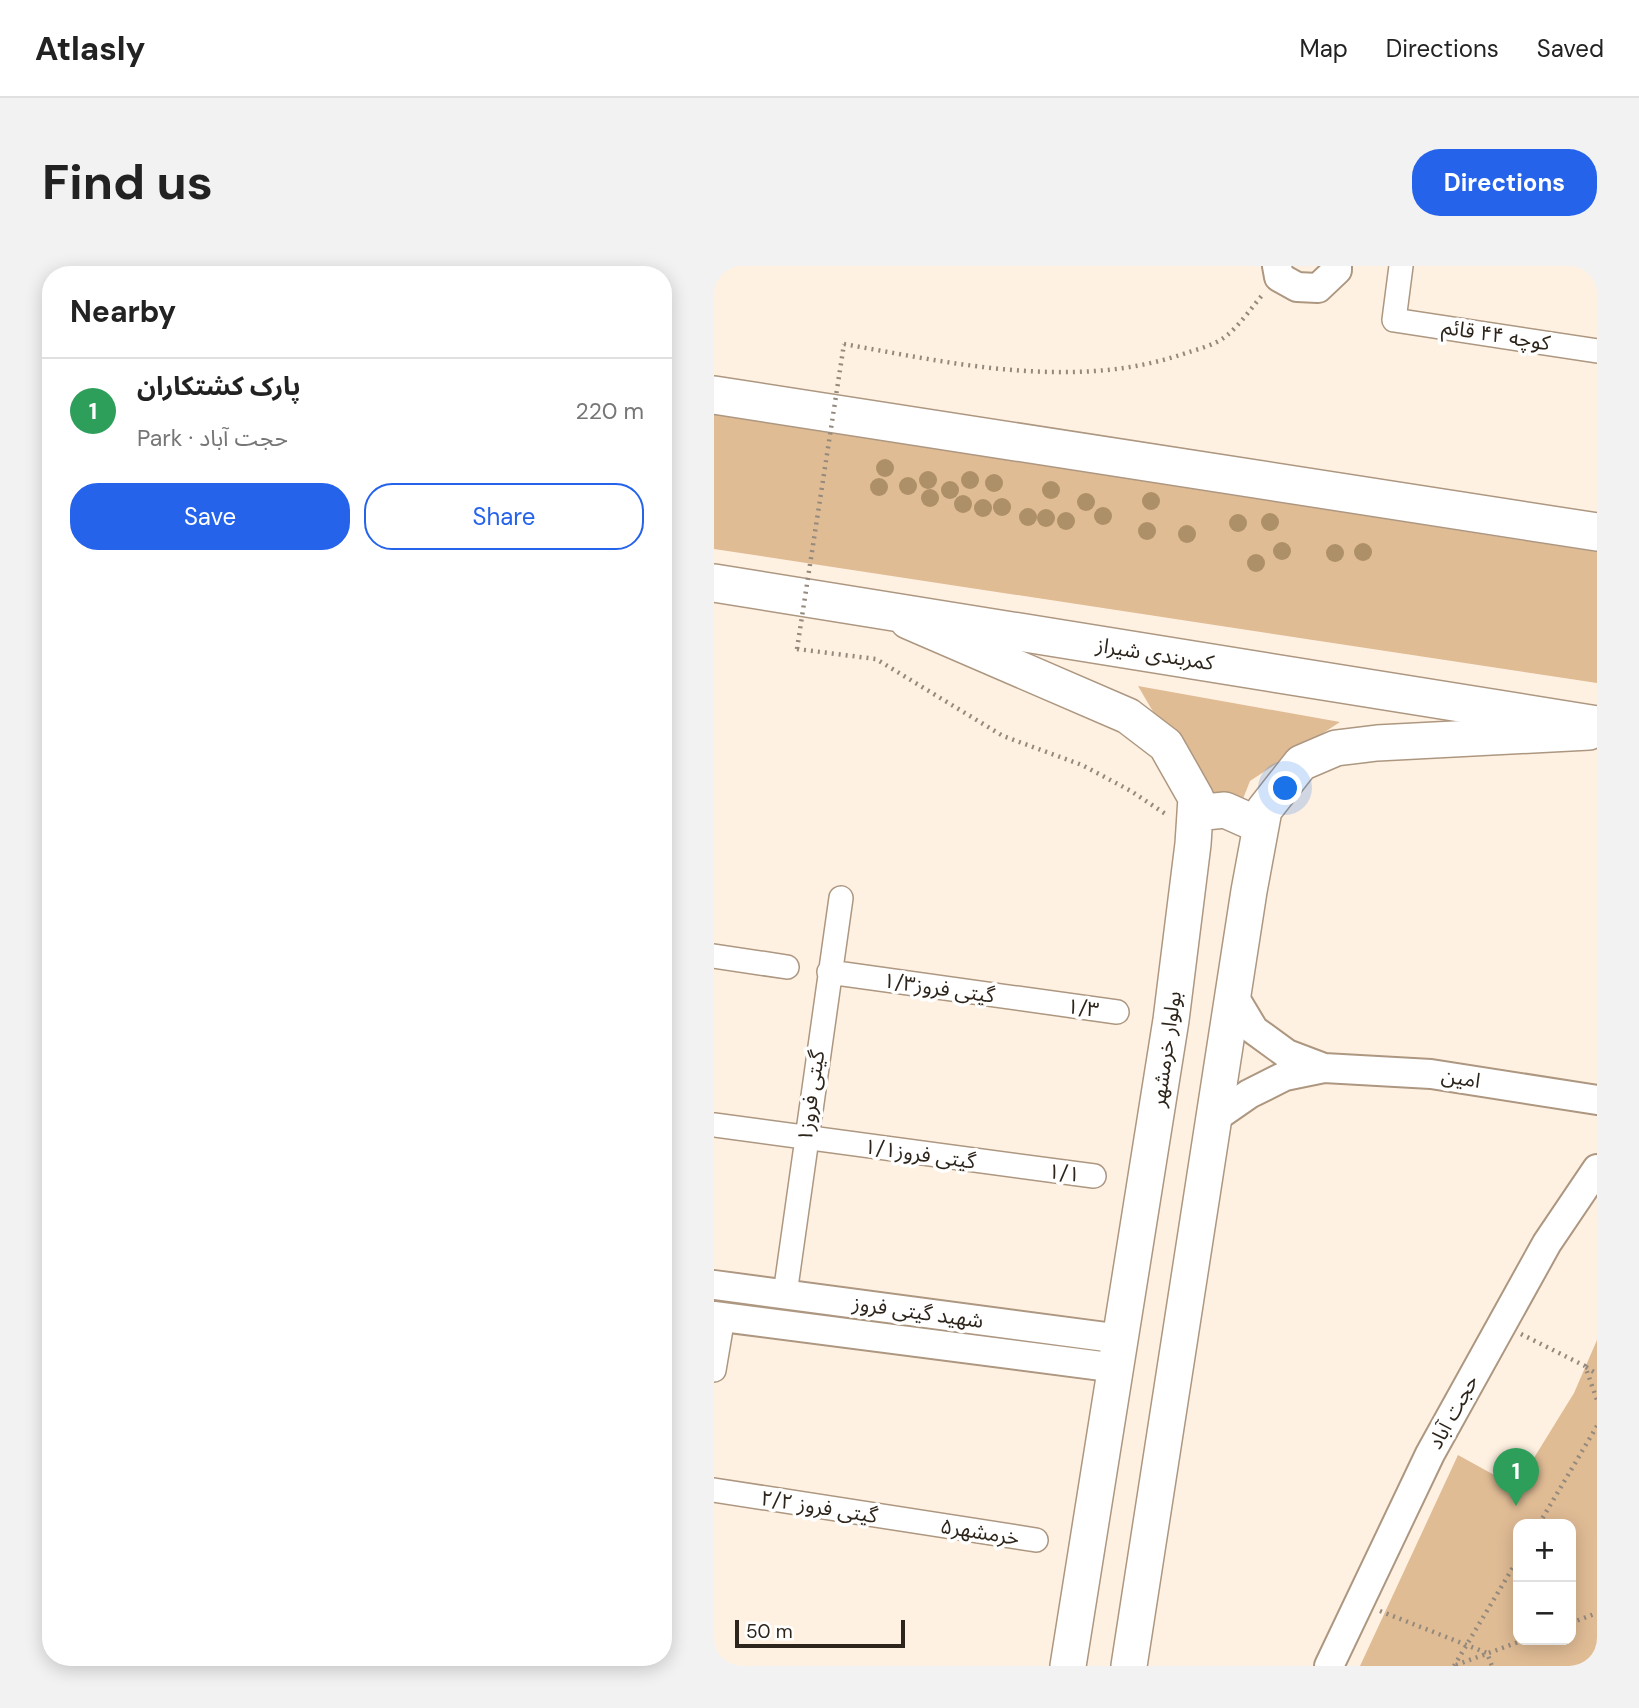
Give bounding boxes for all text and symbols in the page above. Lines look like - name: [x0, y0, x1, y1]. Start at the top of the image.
- text: Atlasly: [35, 27, 145, 70]
- text: Map: [1300, 33, 1348, 64]
- text: Directions: [1386, 33, 1499, 64]
- text: Saved: [1537, 33, 1604, 64]
- button: Directions: [1412, 149, 1597, 216]
- text: Find us: [42, 150, 213, 214]
- text: Nearby: [70, 292, 176, 331]
- street label: کوچه ۴۴ قائم: [1440, 313, 1553, 358]
- text: پارک کشتکاران: [137, 369, 301, 403]
- text: 1: [89, 396, 97, 426]
- text: 220 m: [575, 396, 644, 426]
- text: Park · حجت آباد: [137, 423, 288, 453]
- button: Save: [70, 483, 350, 550]
- button: Share: [364, 483, 644, 550]
- street label: کمربندی شیراز: [1093, 631, 1216, 677]
- your location: [1268, 771, 1302, 805]
- street label: ۱/۳گیتی فروز: [881, 966, 997, 1010]
- street label: بولوار خرمشهر: [1144, 989, 1188, 1110]
- street label: ۱/۳: [1065, 992, 1101, 1024]
- street label: ۱گیتی فروز: [791, 1048, 831, 1144]
- street label: امین: [1439, 1061, 1483, 1095]
- street label: ۱/۱گیتی فروز: [862, 1132, 978, 1176]
- street label: ۱/۱: [1046, 1157, 1082, 1189]
- street label: شهید گیتی فروز: [850, 1289, 985, 1335]
- street label: حجت آباد: [1421, 1370, 1485, 1454]
- pin: 1: [1493, 1448, 1539, 1506]
- street label: گیتی فروز ۲/۲: [759, 1484, 880, 1530]
- street label: خرمشهر۵: [938, 1512, 1022, 1552]
- map controls: [1513, 1519, 1576, 1645]
- button: +: [1513, 1519, 1576, 1582]
- button: −: [1513, 1582, 1576, 1645]
- scale bar: [735, 1617, 905, 1649]
- text: 50 m: [746, 1619, 793, 1644]

